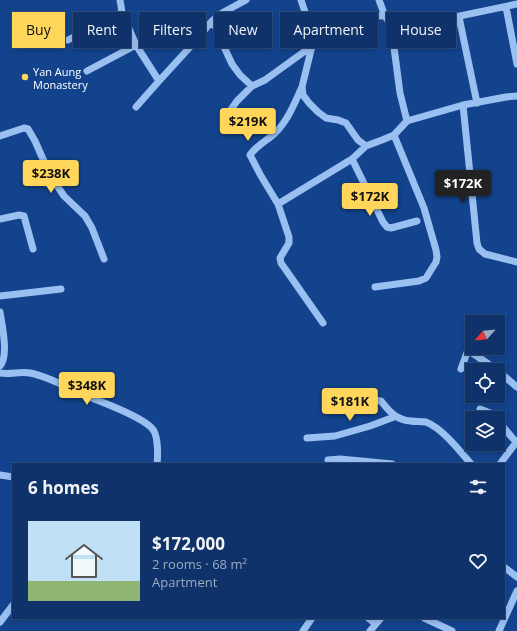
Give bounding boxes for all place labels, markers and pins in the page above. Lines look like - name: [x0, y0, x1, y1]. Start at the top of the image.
- place label: Yan Aung Monastery: [33, 64, 88, 92]
- marker: Yan Aung Monastery: [20, 72, 30, 82]
- pin: $219K: [220, 108, 276, 142]
- pin: $238K: [23, 160, 79, 194]
- pin: $172K: [435, 170, 491, 204]
- pin: $172K: [342, 183, 398, 217]
- pin: $348K: [59, 372, 115, 406]
- pin: $181K: [322, 388, 378, 422]

